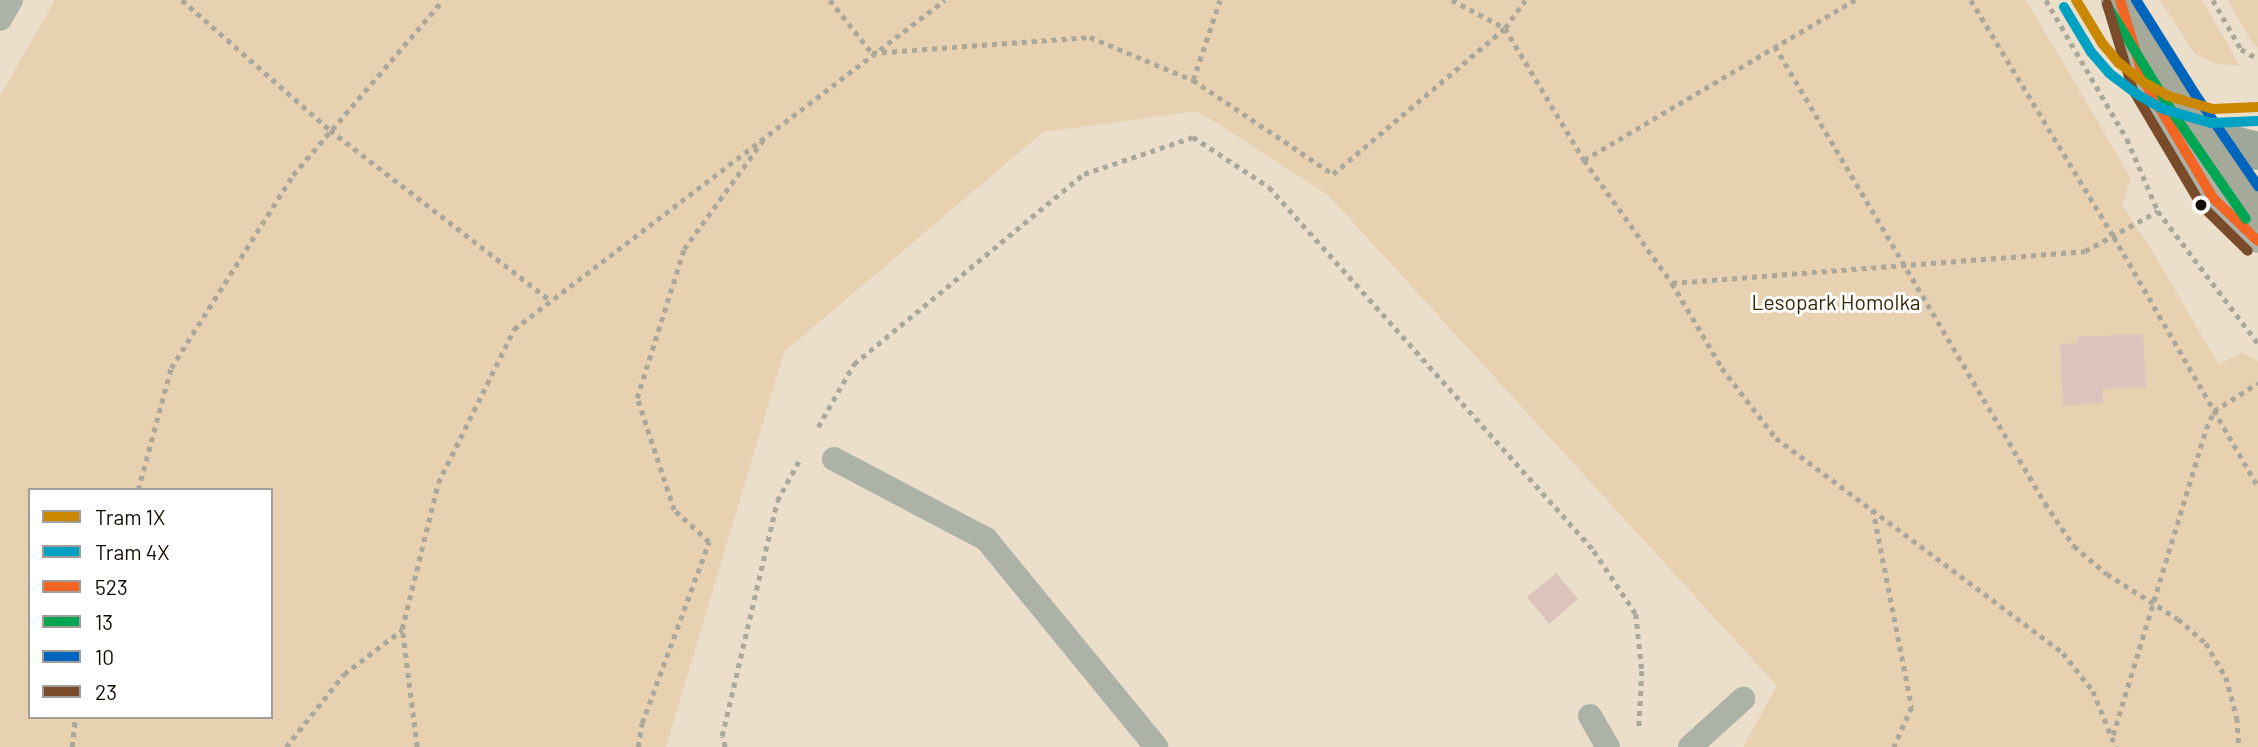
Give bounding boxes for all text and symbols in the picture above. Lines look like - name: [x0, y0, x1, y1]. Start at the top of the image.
- unlabelled marker: [2194, 198, 2208, 212]
- park label: Lesopark Homolka: [1752, 289, 1920, 315]
- legend: [28, 488, 273, 719]
- text: Tram 1X: [95, 504, 165, 529]
- text: Tram 4X: [95, 539, 170, 564]
- text: 523: [95, 574, 128, 599]
- text: 13: [95, 609, 113, 634]
- text: 10: [95, 644, 114, 669]
- text: 23: [95, 679, 117, 704]

